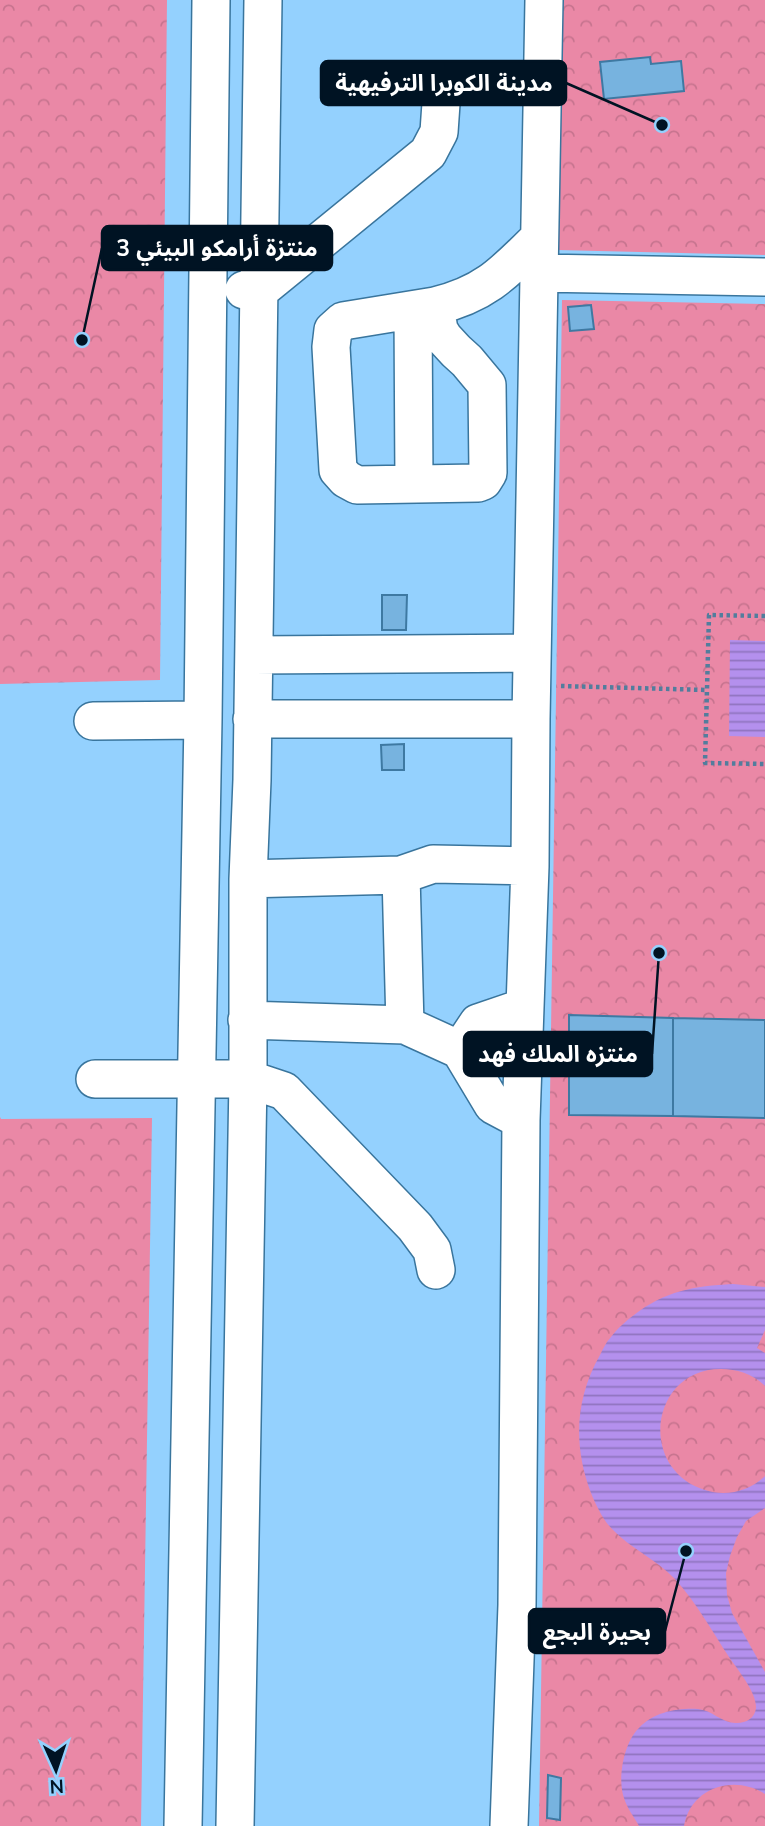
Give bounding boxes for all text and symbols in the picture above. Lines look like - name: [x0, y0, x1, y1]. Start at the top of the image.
- callout: مدينة الكوبرا الترفيهية: [321, 61, 566, 105]
- text: مدينة الكوبرا الترفيهية: [335, 68, 553, 99]
- callout: منتزة أرامكو البيئي 3: [102, 226, 332, 270]
- text: منتزة أرامكو البيئي 3: [116, 233, 318, 266]
- callout: منتزه الملك فهد: [464, 1032, 652, 1076]
- text: منتزه الملك فهد: [478, 1039, 638, 1070]
- callout: بحيرة البجع: [529, 1609, 665, 1653]
- text: بحيرة البجع: [543, 1617, 651, 1649]
- north arrow: [21, 1735, 91, 1805]
- text: N: [49, 1773, 65, 1799]

